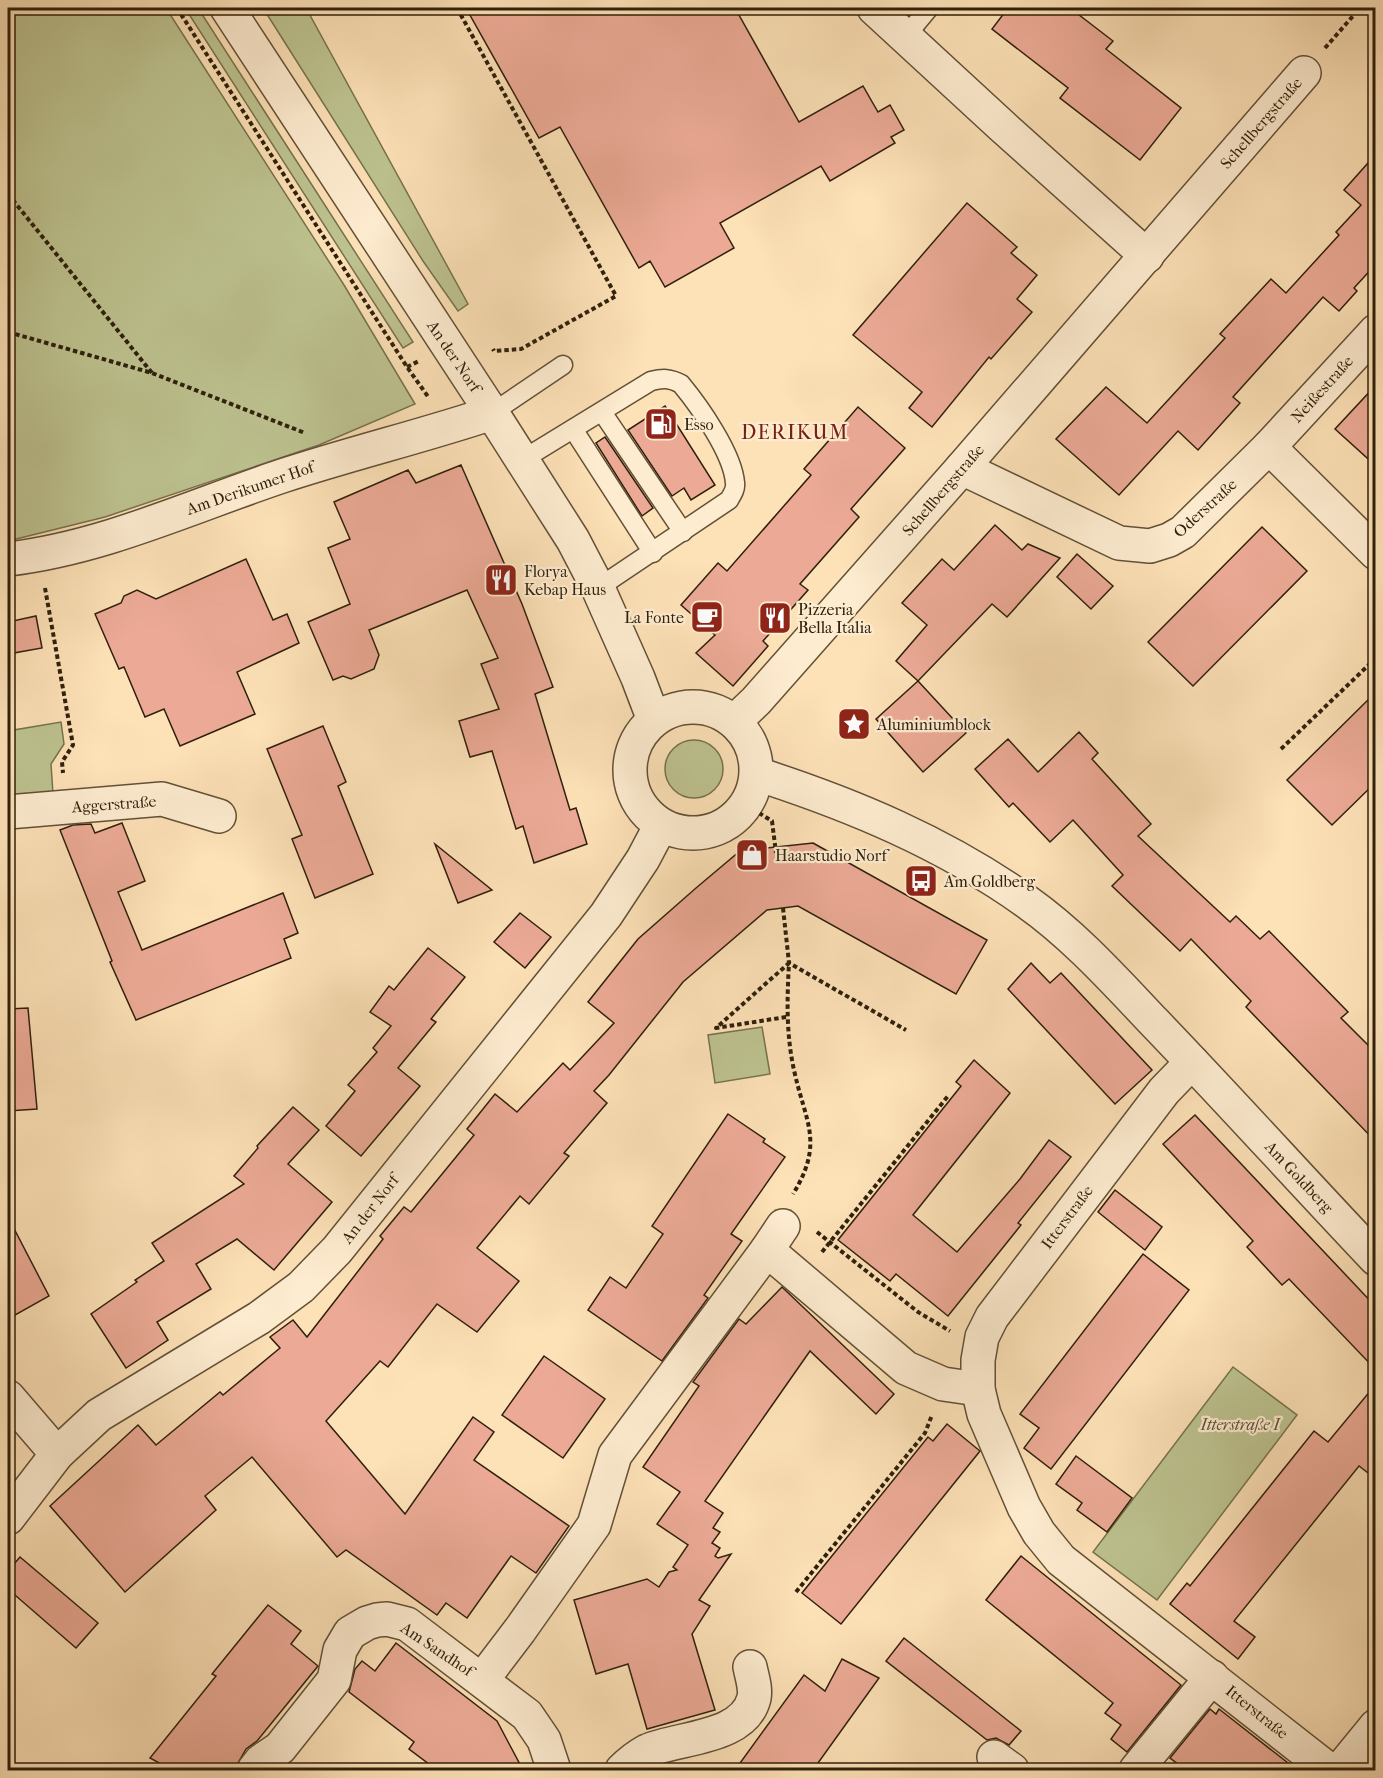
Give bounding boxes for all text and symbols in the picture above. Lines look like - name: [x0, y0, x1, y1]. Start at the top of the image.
- street label: Schellbergstraße: [1216, 73, 1306, 173]
- street label: An der Norf: [423, 316, 487, 398]
- street label: Neißestraße: [1287, 351, 1357, 426]
- fuel station icon: Esso: [643, 406, 679, 442]
- place label: Esso: [684, 415, 714, 434]
- district label: DERIKUM: [741, 421, 849, 444]
- street label: Schellbergstraße: [898, 440, 988, 540]
- street label: Am Derikumer Hof: [183, 456, 320, 519]
- street label: Oderstraße: [1169, 475, 1241, 541]
- restaurant icon: Florya Kebap Haus: [483, 562, 519, 598]
- place label: Florya Kebap Haus: [524, 562, 606, 599]
- cafe icon: La Fonte: [689, 599, 725, 635]
- restaurant icon: Pizzeria Bella Italia: [757, 600, 793, 636]
- place label: Pizzeria Bella Italia: [798, 600, 872, 637]
- place label: La Fonte: [624, 608, 684, 627]
- place icon: Aluminiumblock: [836, 706, 872, 742]
- place label: Aluminiumblock: [876, 715, 992, 734]
- street label: Aggerstraße: [70, 792, 157, 817]
- shop icon: Haarstudio Norf: [734, 837, 770, 873]
- place label: Haarstudio Norf: [775, 846, 890, 865]
- bus stop icon: Am Goldberg: [903, 863, 939, 899]
- place label: Am Goldberg: [943, 872, 1035, 891]
- street label: Am Goldberg: [1260, 1136, 1337, 1217]
- street label: An der Norf: [337, 1168, 405, 1248]
- street label: Itterstraße: [1037, 1181, 1097, 1253]
- park label: Itterstraße I: [1199, 1415, 1281, 1434]
- street label: Am Sandhof: [396, 1617, 480, 1682]
- street label: Itterstraße: [1222, 1681, 1292, 1743]

